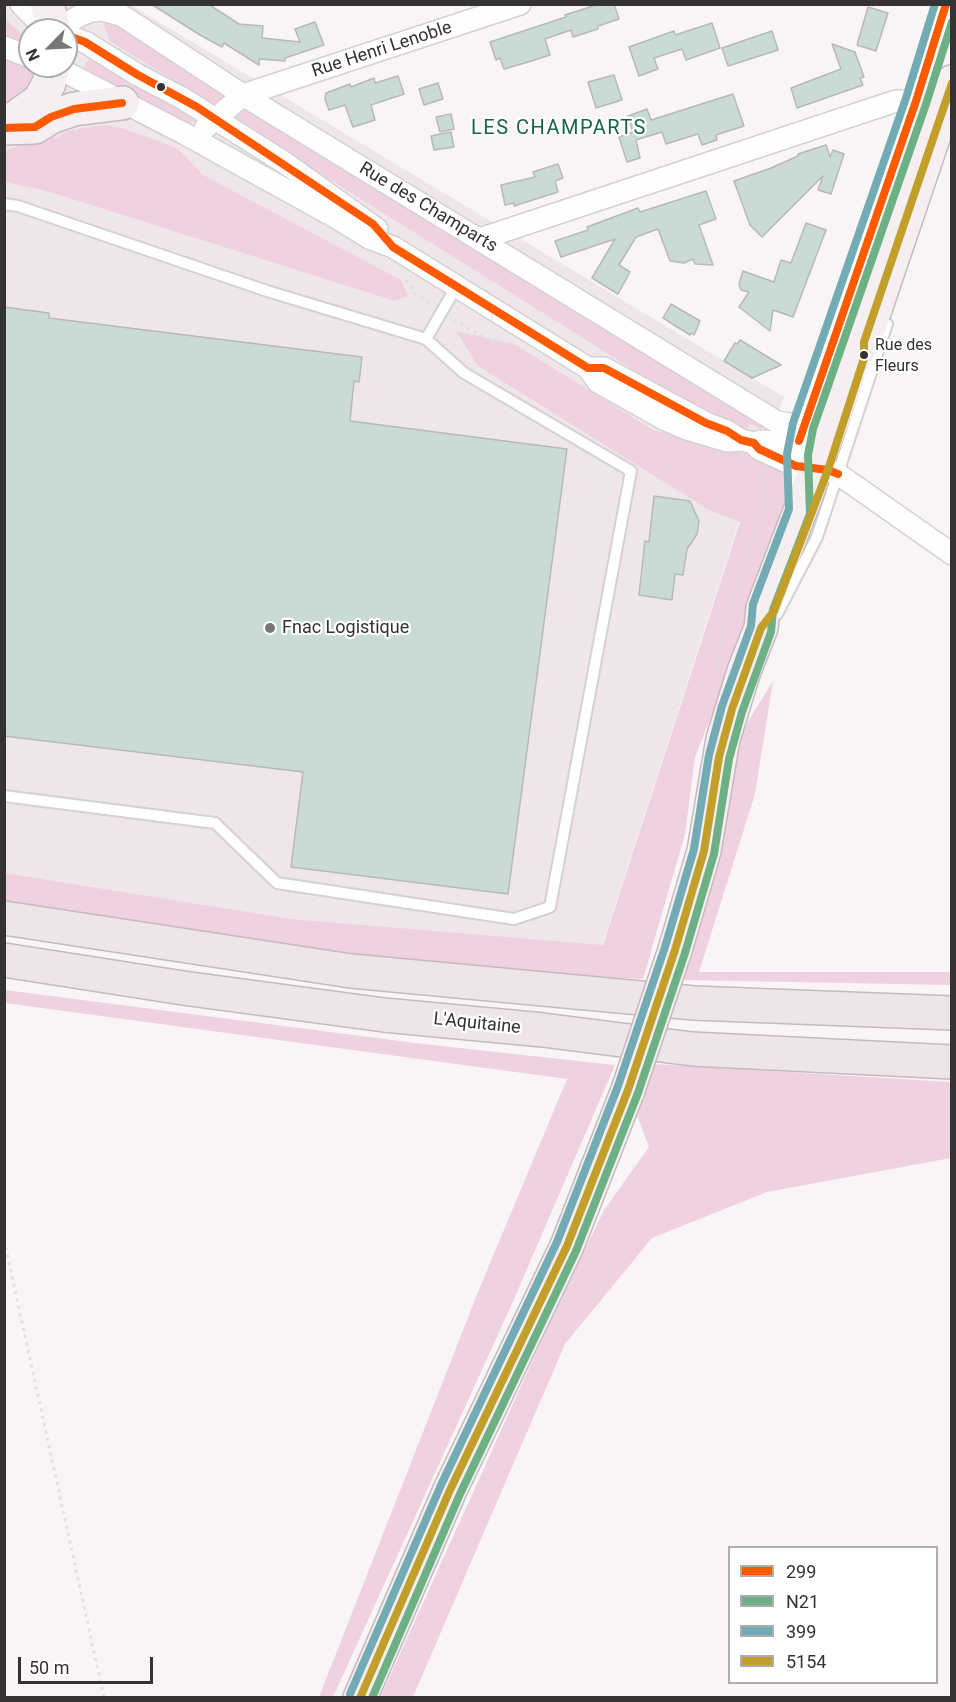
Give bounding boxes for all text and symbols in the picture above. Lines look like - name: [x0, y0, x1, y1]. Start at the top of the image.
- street label: Rue Henri Lenoble: [309, 17, 455, 83]
- north arrow: [18, 18, 78, 78]
- text: N: [22, 46, 44, 64]
- unlabelled marker: [155, 81, 167, 93]
- district label: LES CHAMPARTS: [471, 117, 647, 141]
- street label: Rue des Champarts: [355, 158, 501, 258]
- place label: Rue des Fleurs: [875, 336, 932, 374]
- marker: Rue des Fleurs: [858, 349, 870, 361]
- place label: Fnac Logistique: [282, 617, 409, 639]
- marker: Fnac Logistique: [263, 621, 277, 635]
- street label: L'Aquitaine: [432, 1009, 522, 1039]
- legend: [728, 1546, 938, 1684]
- text: 299: [786, 1561, 816, 1582]
- text: N21: [786, 1591, 819, 1612]
- text: 399: [786, 1621, 816, 1642]
- scale bar: [21, 1645, 156, 1683]
- text: 5154: [786, 1651, 826, 1672]
- text: 50 m: [29, 1657, 69, 1678]

